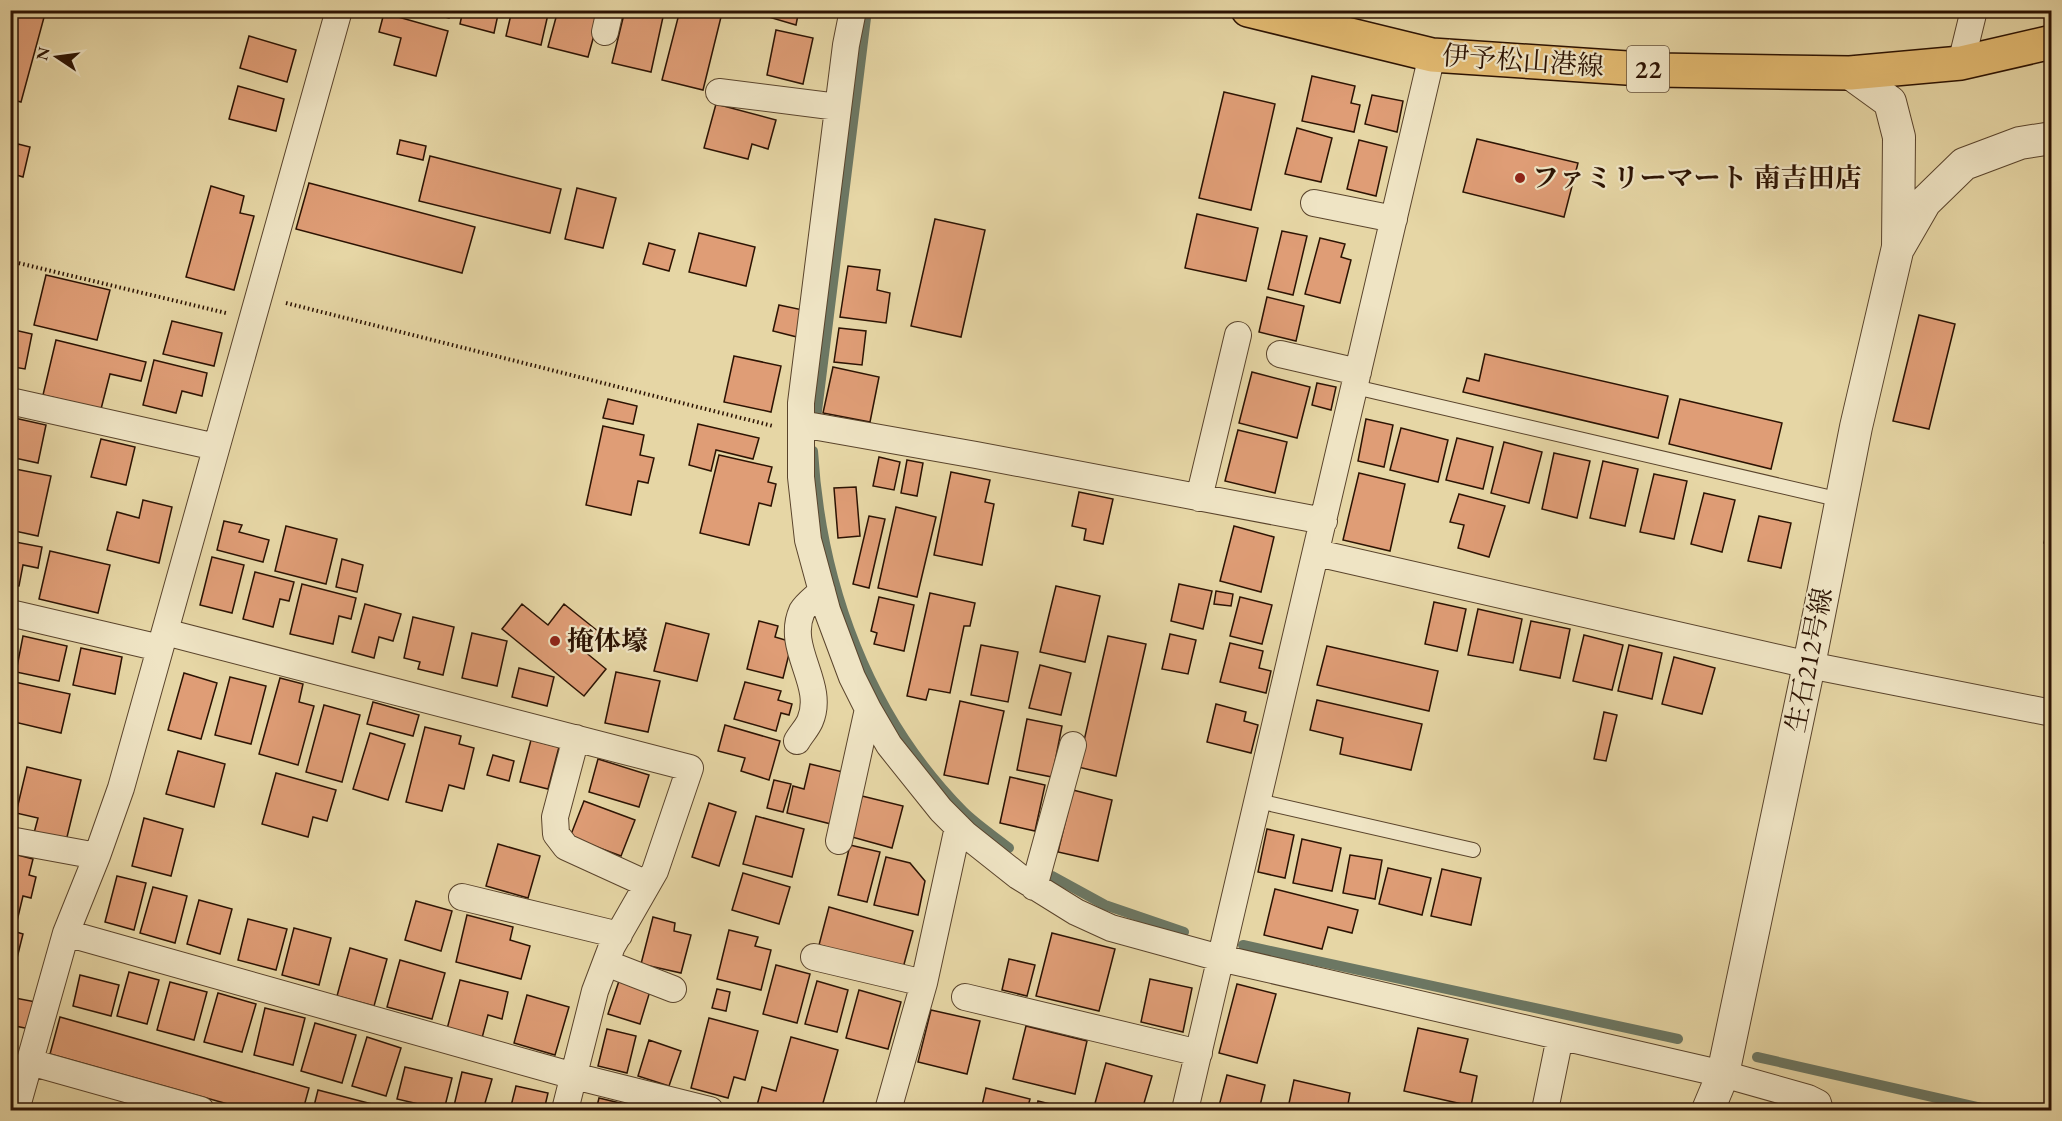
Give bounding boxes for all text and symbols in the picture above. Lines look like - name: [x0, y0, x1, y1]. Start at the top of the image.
- north arrow: [27, 27, 87, 87]
- street label: 伊予松山港線: [1441, 37, 1605, 84]
- text: N: [31, 45, 55, 62]
- road number: 22: [1627, 46, 1669, 92]
- place label: ファミリーマート 南吉田店: [1532, 160, 1862, 195]
- marker: ファミリーマート 南吉田店: [1513, 171, 1527, 185]
- street label: 生石212号線: [1777, 584, 1840, 735]
- place label: 掩体壕: [567, 623, 648, 658]
- marker: 掩体壕: [548, 634, 562, 648]

